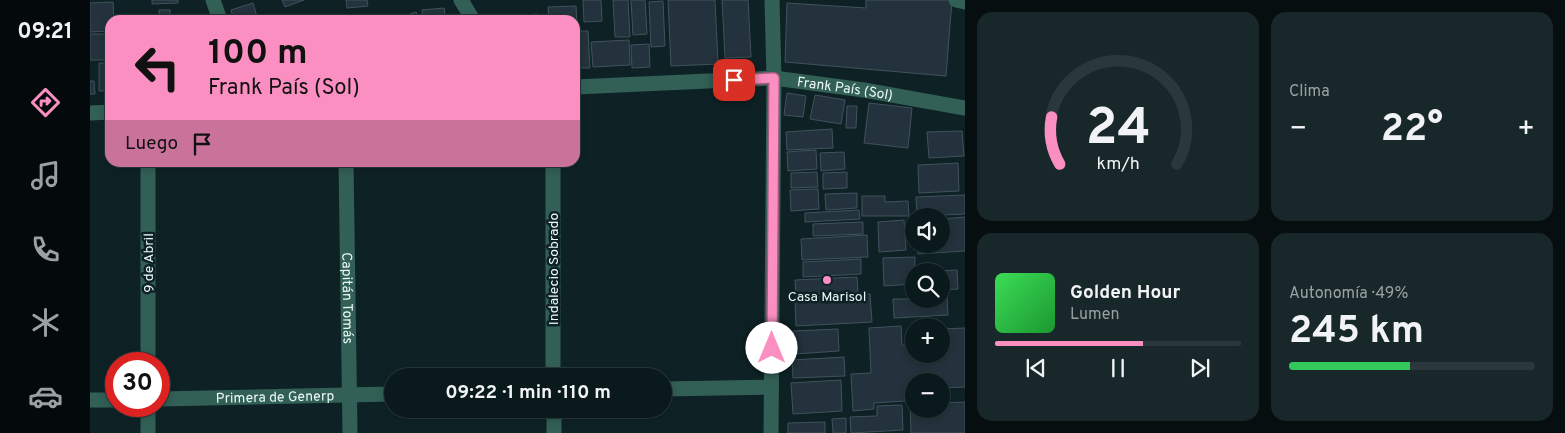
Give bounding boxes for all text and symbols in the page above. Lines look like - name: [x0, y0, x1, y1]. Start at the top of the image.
- text: 09:21: [17, 19, 73, 46]
- text: 100 m: [208, 32, 308, 76]
- icon: left: [125, 35, 190, 100]
- pin: [713, 59, 755, 101]
- icon: arrive: [720, 66, 748, 94]
- street label: Frank País (Sol): [796, 74, 894, 105]
- text: Frank País (Sol): [208, 75, 360, 102]
- text: Clima: [1289, 82, 1330, 102]
- icon: directions: [28, 85, 63, 120]
- text: 24: [1085, 97, 1151, 163]
- text: 22°: [1381, 106, 1443, 155]
- text: −: [1289, 112, 1307, 148]
- text: +: [1517, 112, 1535, 148]
- icon: arrive: [188, 130, 216, 158]
- text: Luego: [125, 132, 178, 156]
- text: km/h: [1096, 153, 1140, 176]
- icon: music: [28, 158, 63, 193]
- map controls: [905, 208, 950, 418]
- button: sound: [905, 208, 950, 253]
- street label: Indalecio Sobrado: [546, 213, 563, 325]
- icon: phone: [28, 232, 63, 267]
- street label: 9 de Abril: [141, 233, 158, 293]
- street label: Capitán Tomás: [337, 252, 356, 344]
- button: search: [905, 263, 950, 308]
- marker: Casa Marisol: [821, 274, 833, 286]
- text: Golden Hour: [1070, 281, 1181, 305]
- text: Autonomía · 49%: [1289, 284, 1408, 304]
- place label: Casa Marisol: [788, 289, 866, 306]
- icon: climate: [28, 305, 63, 340]
- text: Lumen: [1070, 305, 1120, 325]
- text: 245 km: [1289, 308, 1424, 357]
- button: +: [905, 318, 950, 363]
- position arrow: [745, 321, 797, 373]
- speed limit sign: 30: [105, 352, 170, 417]
- icon: previous: [1022, 354, 1050, 382]
- icon: pause: [1104, 354, 1132, 382]
- icon: next: [1186, 354, 1214, 382]
- button: −: [905, 373, 950, 418]
- icon: car: [28, 379, 63, 414]
- text: 09:22 · 1 min · 110 m: [445, 381, 611, 405]
- street label: Primera de Generp: [216, 388, 335, 408]

